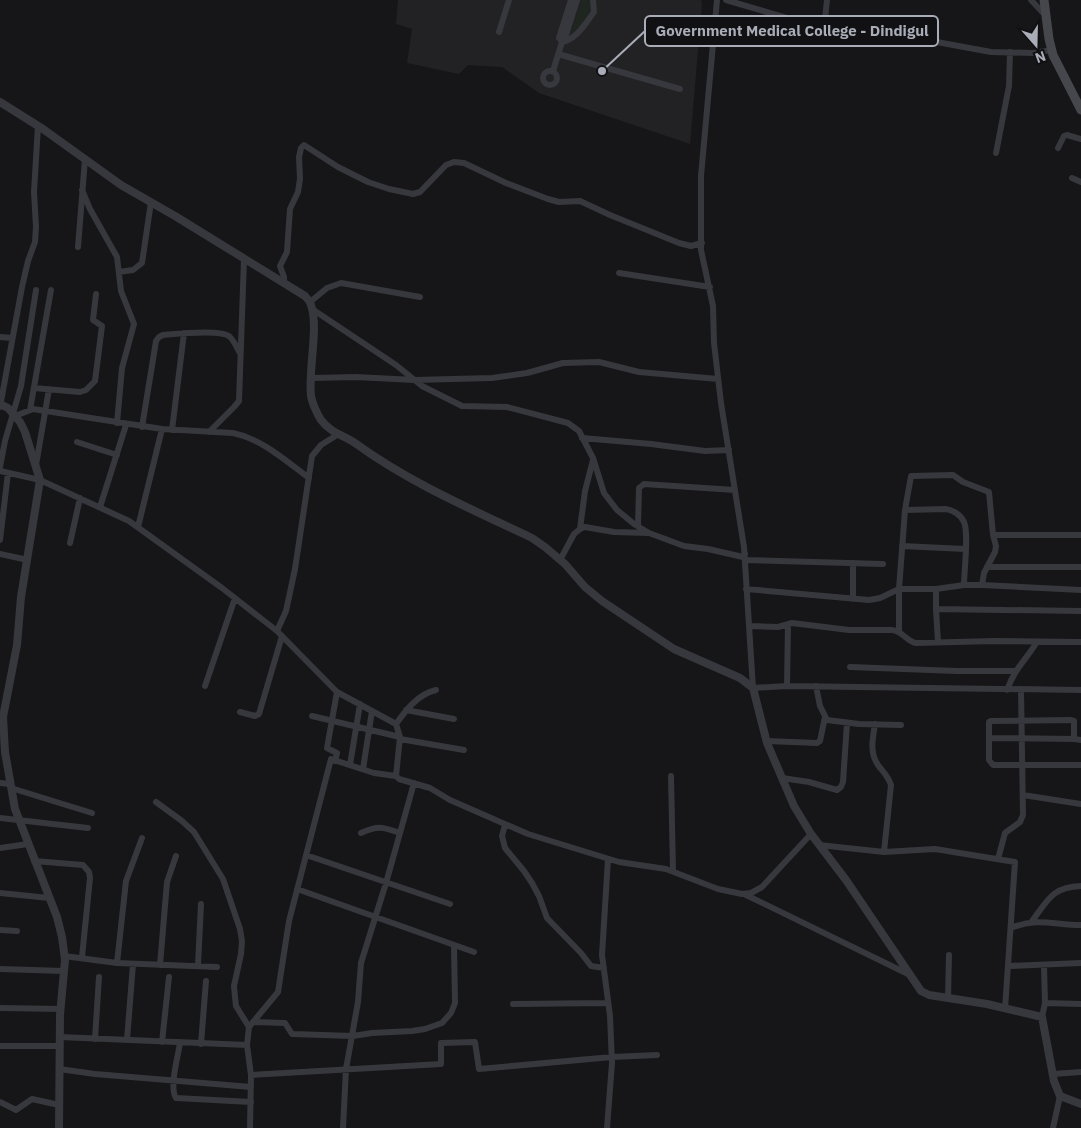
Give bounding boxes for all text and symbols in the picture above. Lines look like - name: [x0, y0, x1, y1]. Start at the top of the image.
- callout: Government Medical College - Dindigul: [645, 16, 938, 46]
- north arrow: [1011, 20, 1061, 70]
- text: Government Medical College - Dindigul: [655, 21, 929, 40]
- text: N: [1033, 47, 1048, 67]

